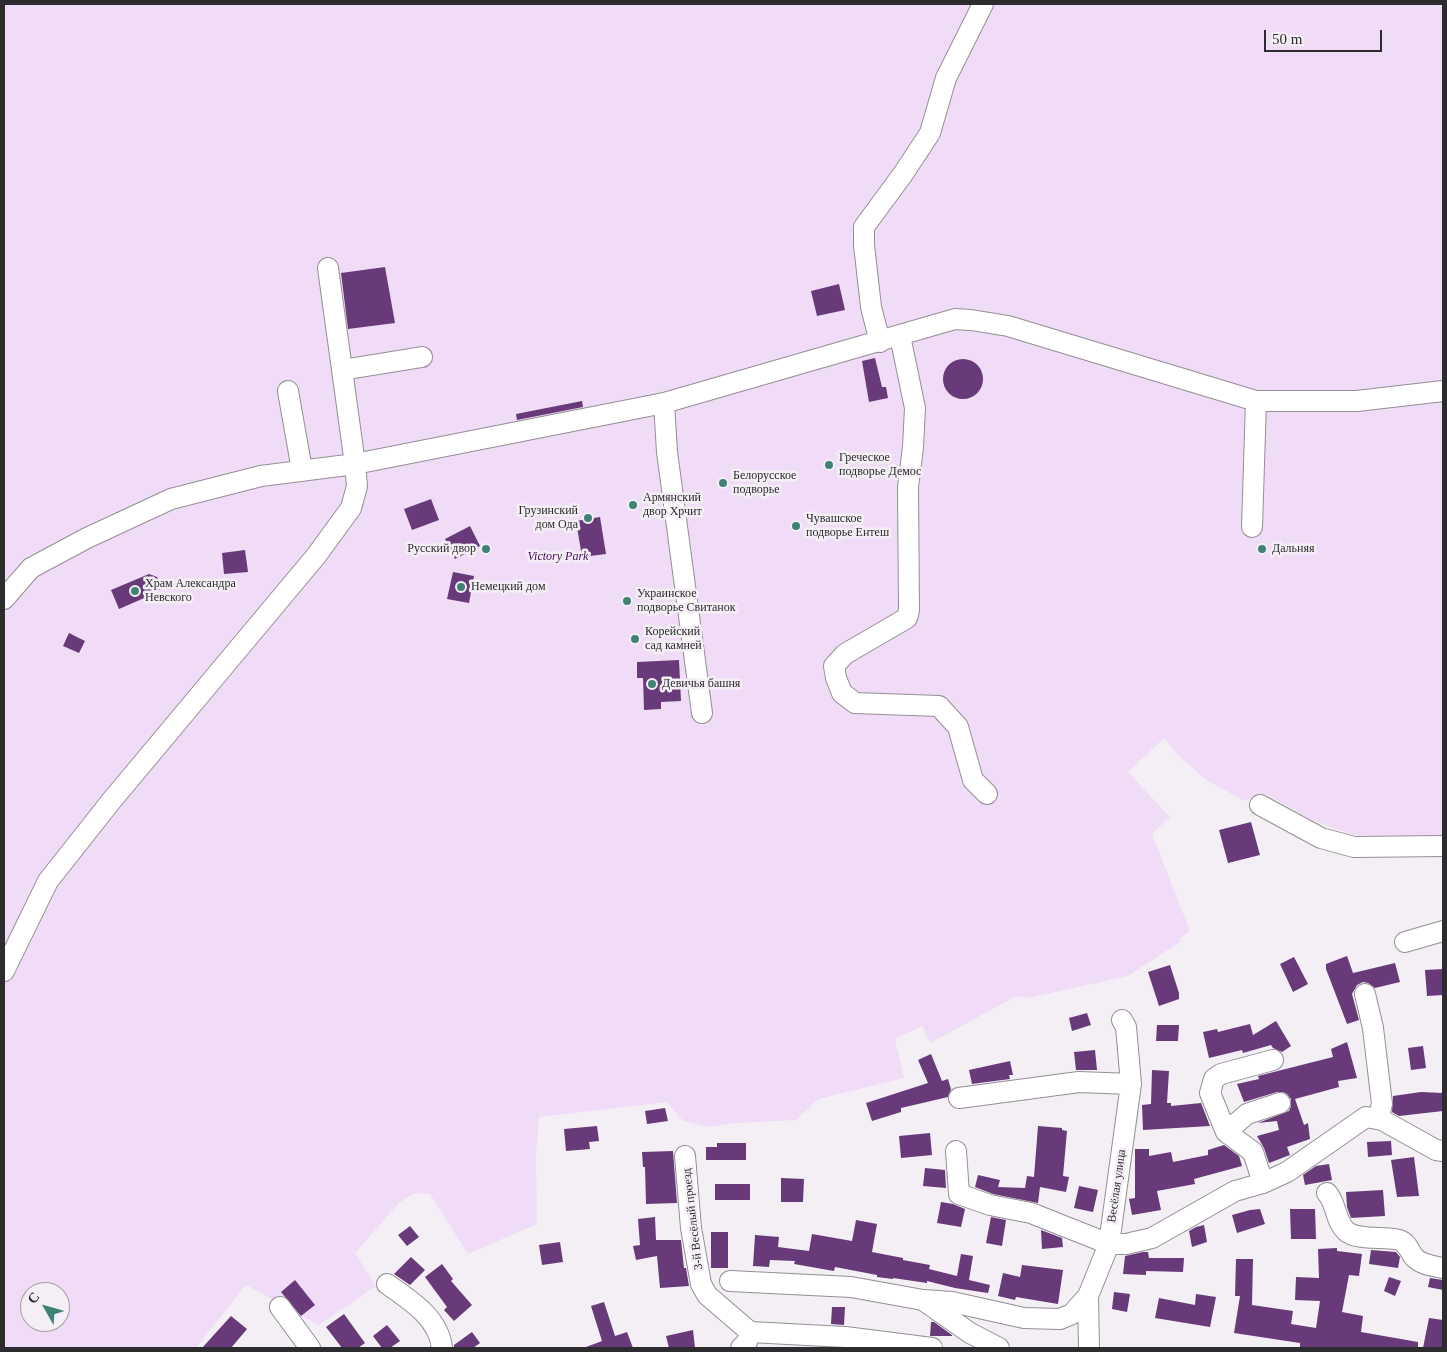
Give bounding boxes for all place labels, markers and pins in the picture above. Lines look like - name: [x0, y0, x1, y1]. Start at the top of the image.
- place label: Греческое подворье Демос: [839, 451, 921, 479]
- marker: Греческое подворье Демос: [823, 459, 835, 471]
- place label: Белорусское подворье: [733, 469, 796, 497]
- marker: Белорусское подворье: [717, 477, 729, 489]
- place label: Армянский двор Хрчит: [643, 491, 702, 519]
- marker: Армянский двор Хрчит: [627, 499, 639, 511]
- place label: Грузинский дом Ода: [518, 504, 578, 532]
- marker: Грузинский дом Ода: [582, 512, 594, 524]
- place label: Чувашское подворье Ентеш: [806, 512, 889, 540]
- marker: Чувашское подворье Ентеш: [790, 520, 802, 532]
- place label: Русский двор: [407, 542, 476, 556]
- place label: Дальняя: [1272, 542, 1315, 556]
- marker: Русский двор: [480, 543, 492, 555]
- marker: Дальняя: [1256, 543, 1268, 555]
- place label: Храм Александра Невского: [145, 577, 236, 605]
- place label: Немецкий дом: [471, 580, 545, 594]
- marker: Немецкий дом: [455, 581, 467, 593]
- marker: Храм Александра Невского: [129, 585, 141, 597]
- place label: Украинское подворье Свитанок: [637, 587, 736, 615]
- marker: Украинское подворье Свитанок: [621, 595, 633, 607]
- place label: Корейский сад камней: [645, 625, 702, 653]
- marker: Корейский сад камней: [629, 633, 641, 645]
- place label: Девичья башня: [662, 677, 740, 691]
- marker: Девичья башня: [646, 678, 658, 690]

